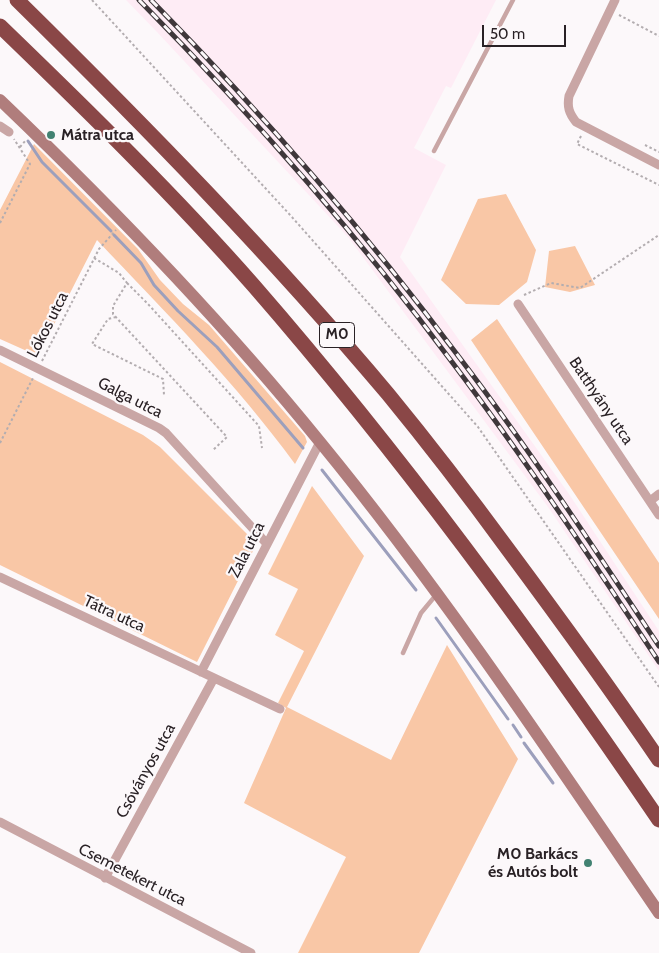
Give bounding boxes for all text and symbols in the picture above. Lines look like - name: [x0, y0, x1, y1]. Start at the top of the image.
- scale bar: [484, 15, 568, 47]
- text: 50 m: [490, 25, 525, 43]
- place label: Mátra utca: [61, 125, 134, 145]
- marker: Mátra utca: [45, 129, 57, 141]
- street label: Lókos utca: [23, 289, 73, 361]
- road number: M0: [320, 322, 354, 348]
- street label: Batthyány utca: [565, 354, 637, 448]
- street label: Galga utca: [94, 374, 166, 422]
- street label: Zala utca: [225, 519, 269, 581]
- street label: Tátra utca: [80, 591, 148, 637]
- street label: Csóványos utca: [112, 720, 180, 822]
- street label: Csemetekert utca: [75, 840, 189, 910]
- place label: M0 Barkács és Autós bolt: [488, 844, 578, 882]
- marker: M0 Barkács és Autós bolt: [582, 857, 594, 869]

